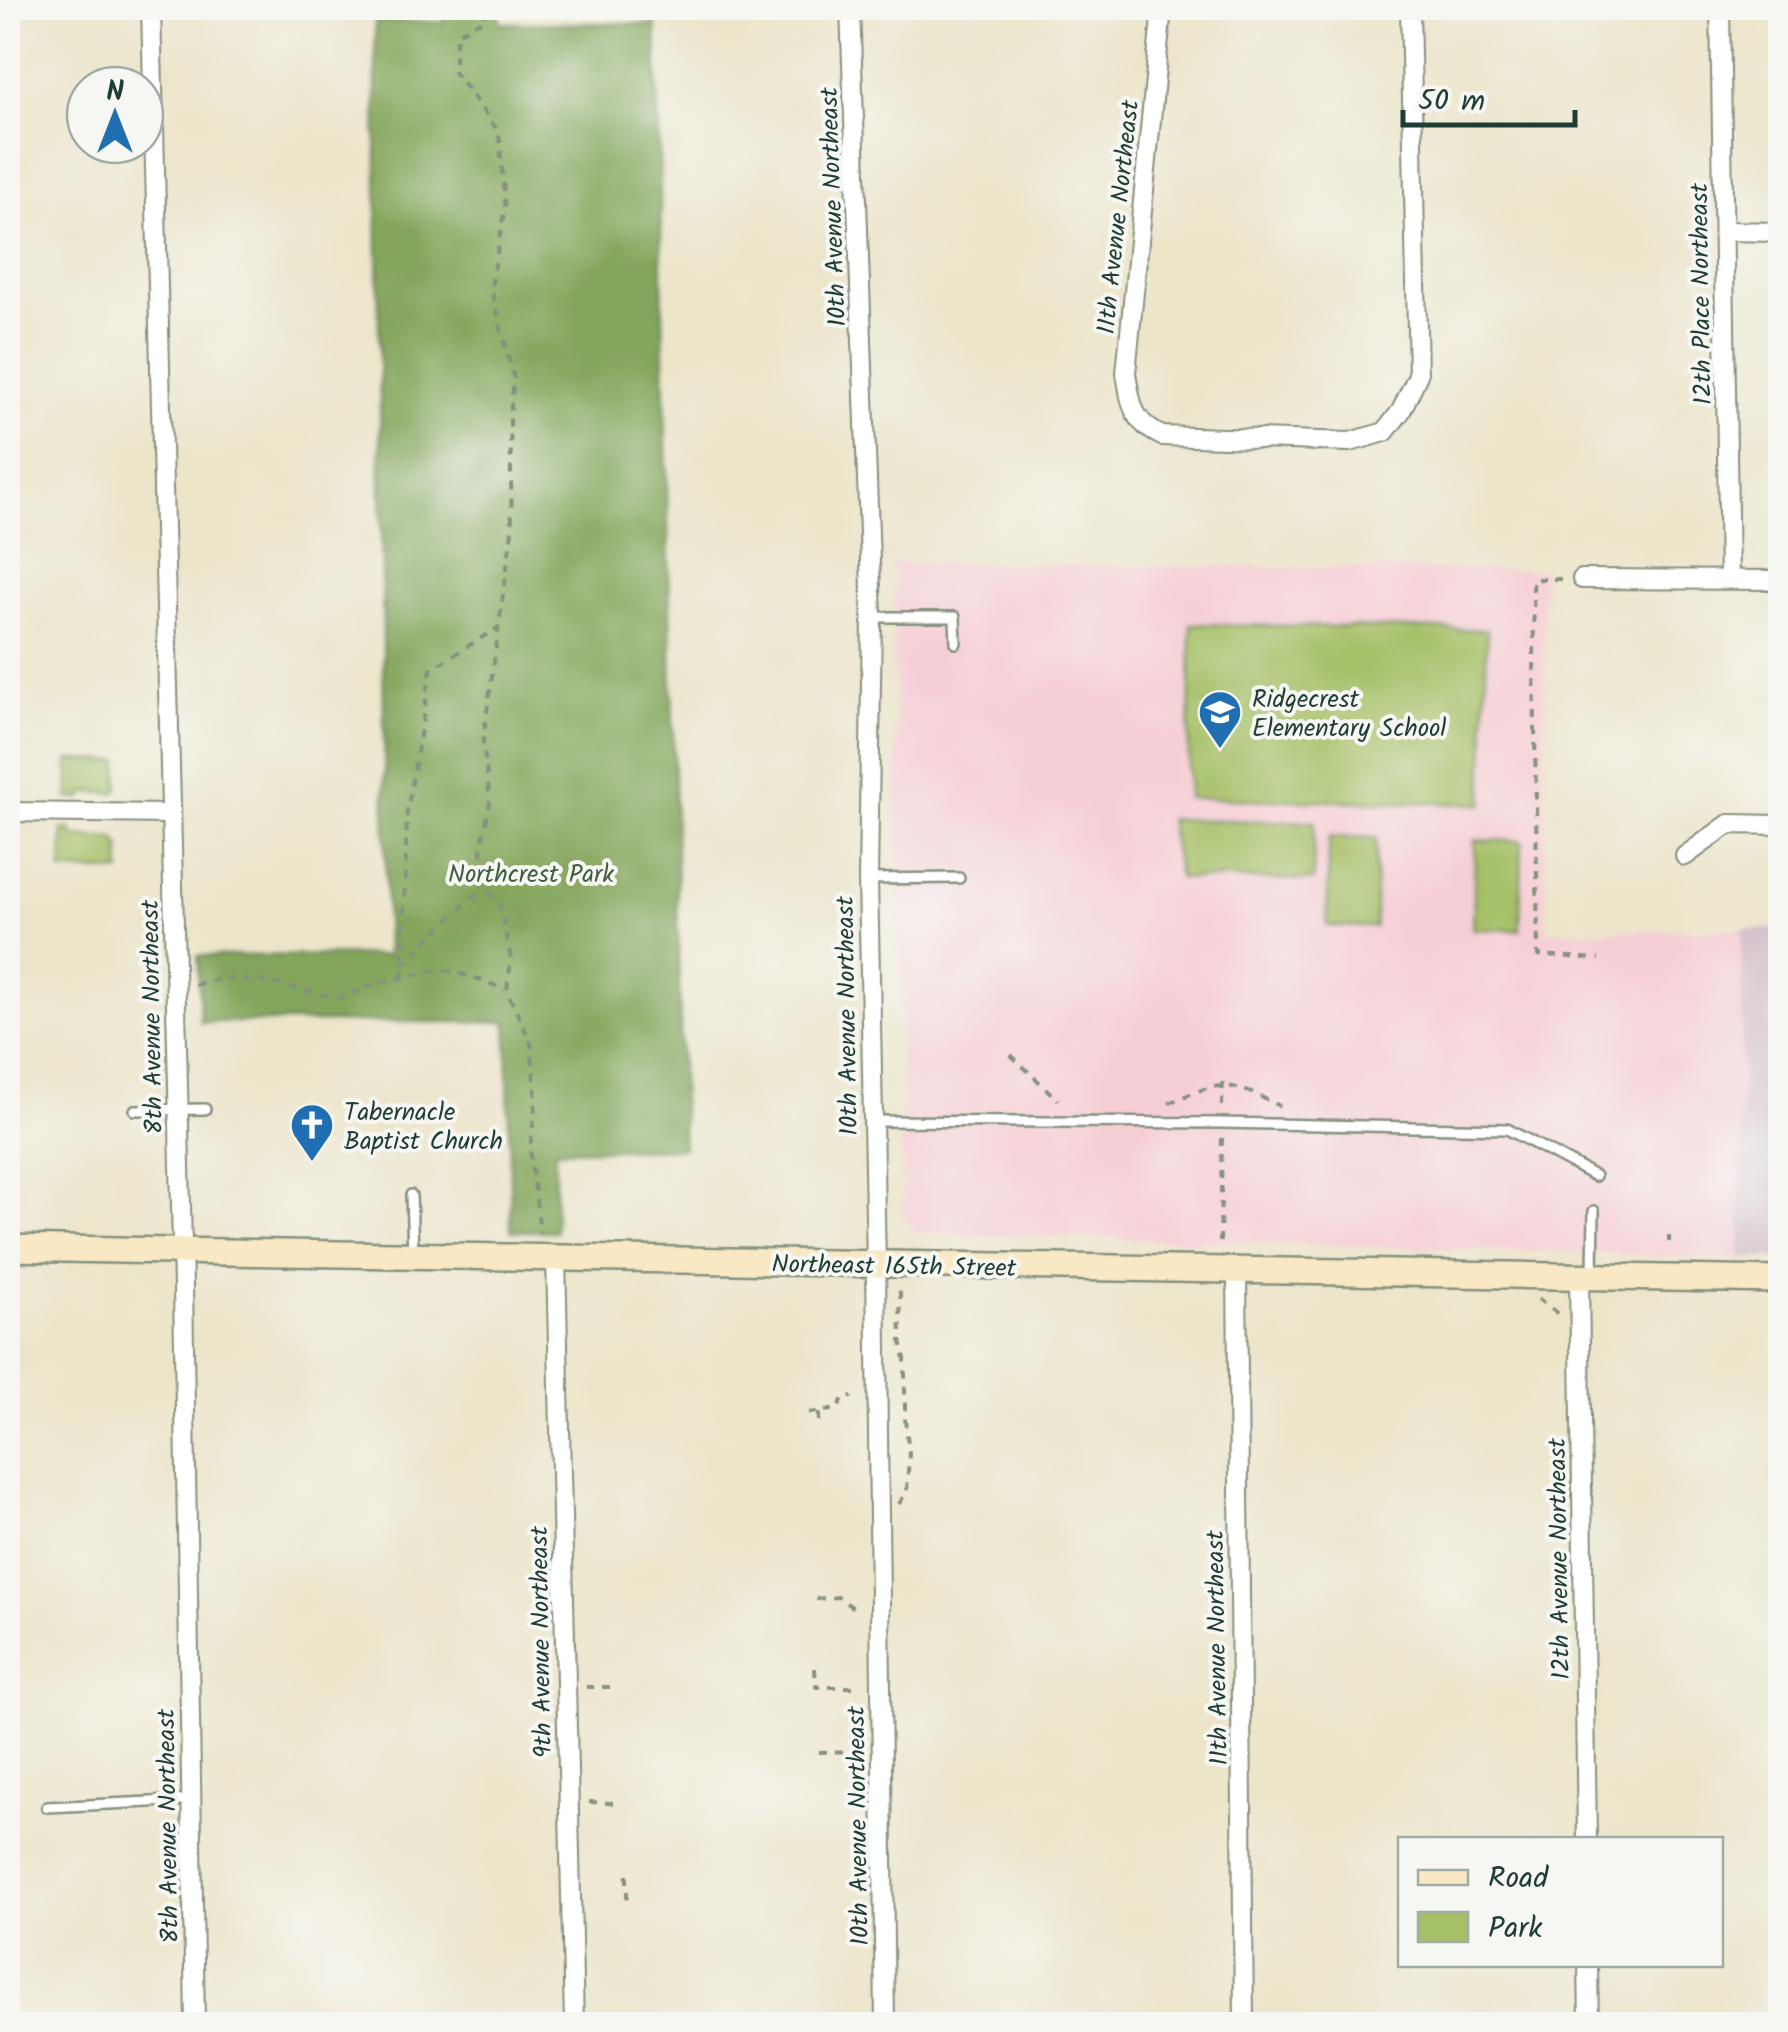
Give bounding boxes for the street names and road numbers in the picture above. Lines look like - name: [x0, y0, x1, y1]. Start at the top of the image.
- street label: 10th Avenue Northeast: [810, 86, 858, 328]
- street label: 11th Avenue Northeast: [1087, 98, 1151, 336]
- street label: 12th Place Northeast: [1680, 182, 1724, 405]
- street label: 10th Avenue Northeast: [826, 895, 870, 1136]
- street label: 8th Avenue Northeast: [131, 899, 175, 1135]
- street label: Northeast 165th Street: [771, 1245, 1017, 1289]
- street label: 12th Avenue Northeast: [1538, 1437, 1582, 1680]
- street label: 9th Avenue Northeast: [520, 1525, 564, 1758]
- street label: 11th Avenue Northeast: [1196, 1530, 1240, 1766]
- street label: 10th Avenue Northeast: [837, 1705, 881, 1946]
- street label: 8th Avenue Northeast: [147, 1708, 191, 1944]

